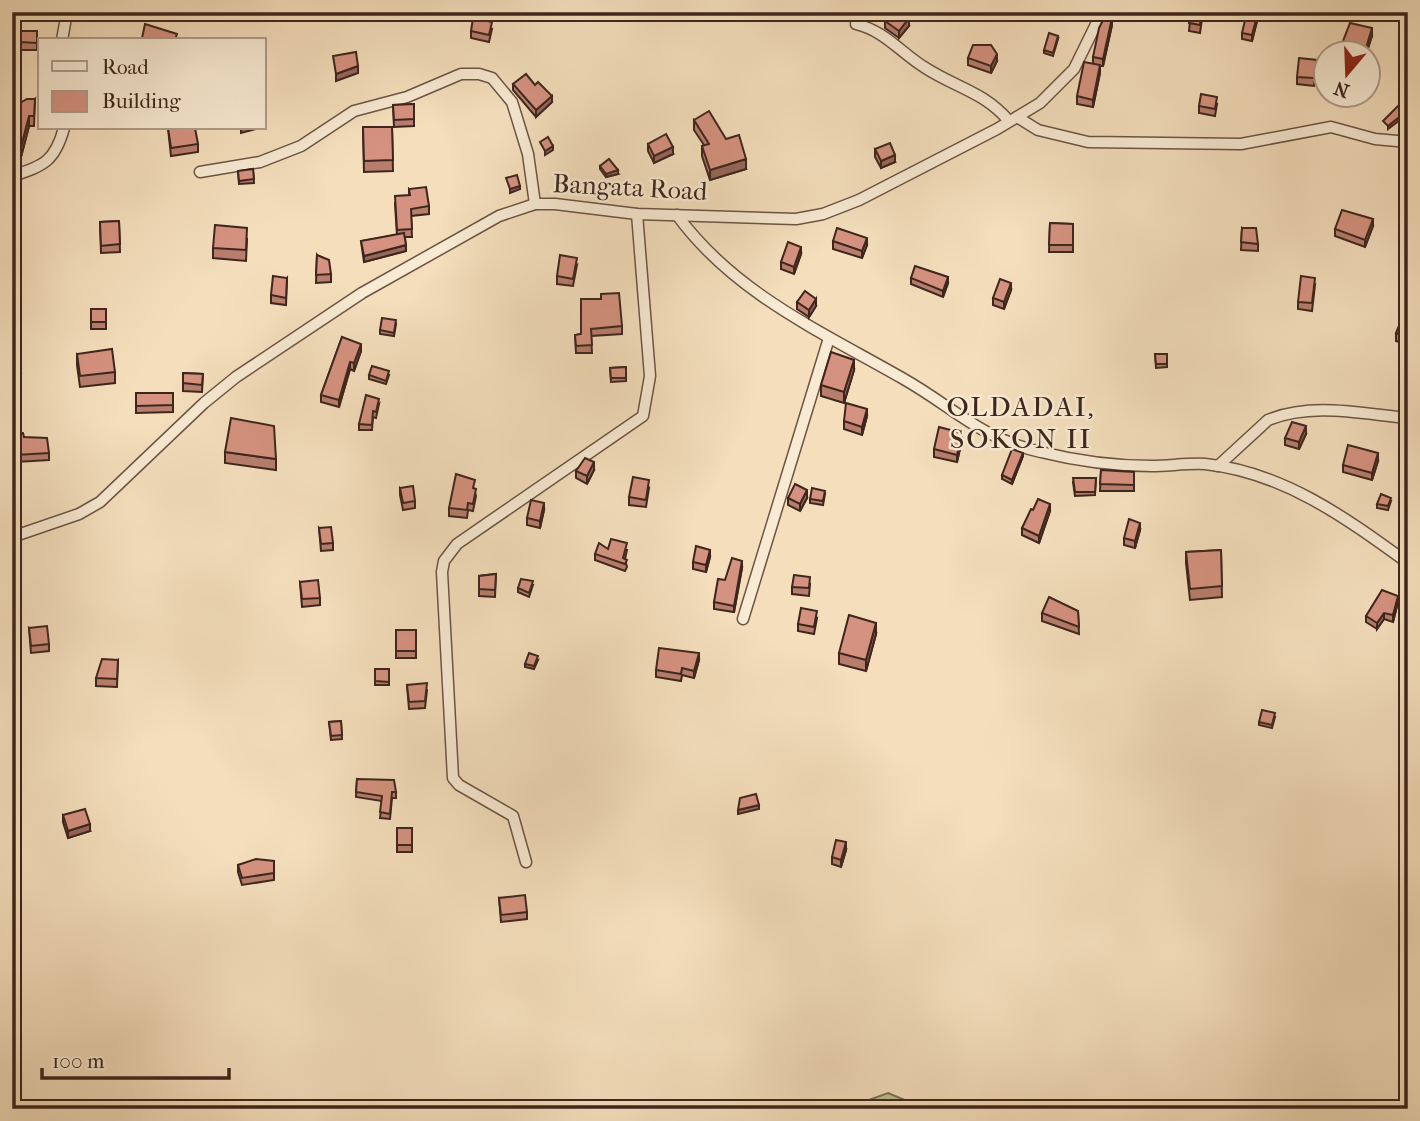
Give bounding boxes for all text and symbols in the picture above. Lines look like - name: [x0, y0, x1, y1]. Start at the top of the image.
- legend: [38, 38, 266, 130]
- north arrow: [1312, 38, 1382, 108]
- text: Road: [102, 55, 149, 79]
- text: N: [1331, 76, 1352, 102]
- text: Building: [102, 89, 181, 113]
- street label: Bangata Road: [552, 168, 709, 207]
- district label: OLDADAI, SOKON II: [946, 390, 1096, 455]
- scale bar: [42, 1037, 229, 1081]
- text: 100 m: [52, 1049, 105, 1073]

